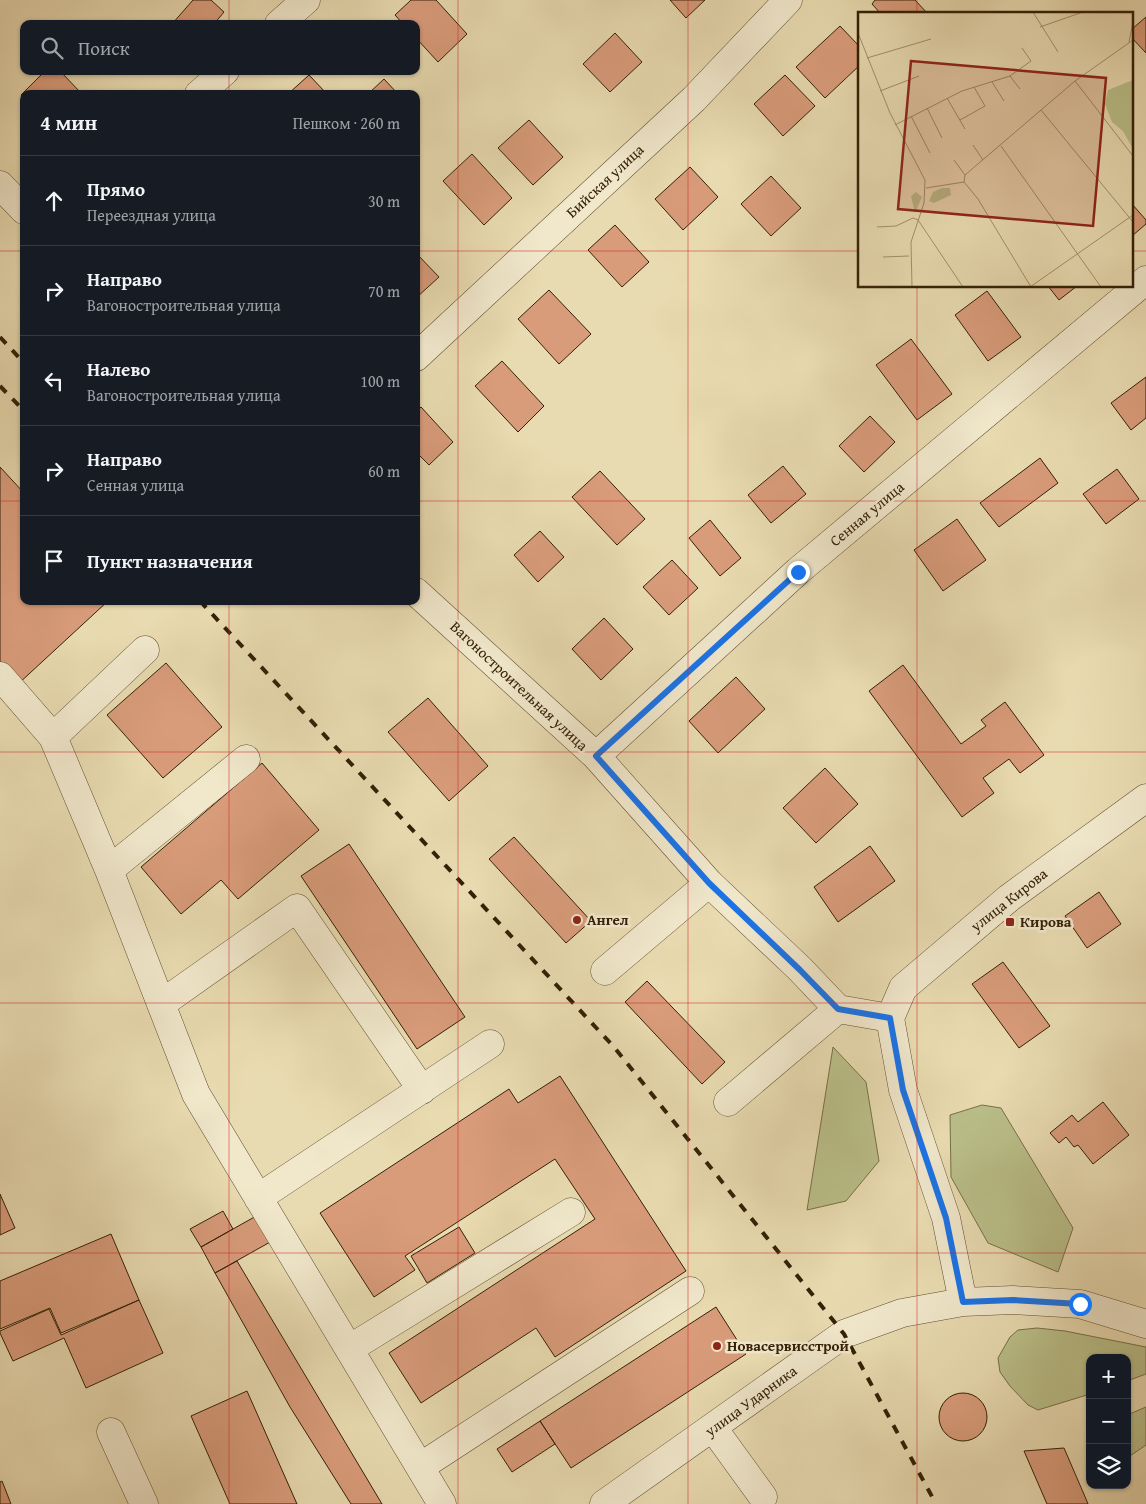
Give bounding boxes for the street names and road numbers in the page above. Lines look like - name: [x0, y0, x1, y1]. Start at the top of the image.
- street label: Бийская улица: [561, 138, 649, 222]
- street label: Сенная улица: [825, 476, 909, 551]
- street label: Вагоностроительная улица: [446, 616, 593, 756]
- street label: улица Кирова: [967, 865, 1051, 935]
- street label: улица Ударника: [700, 1360, 802, 1442]

